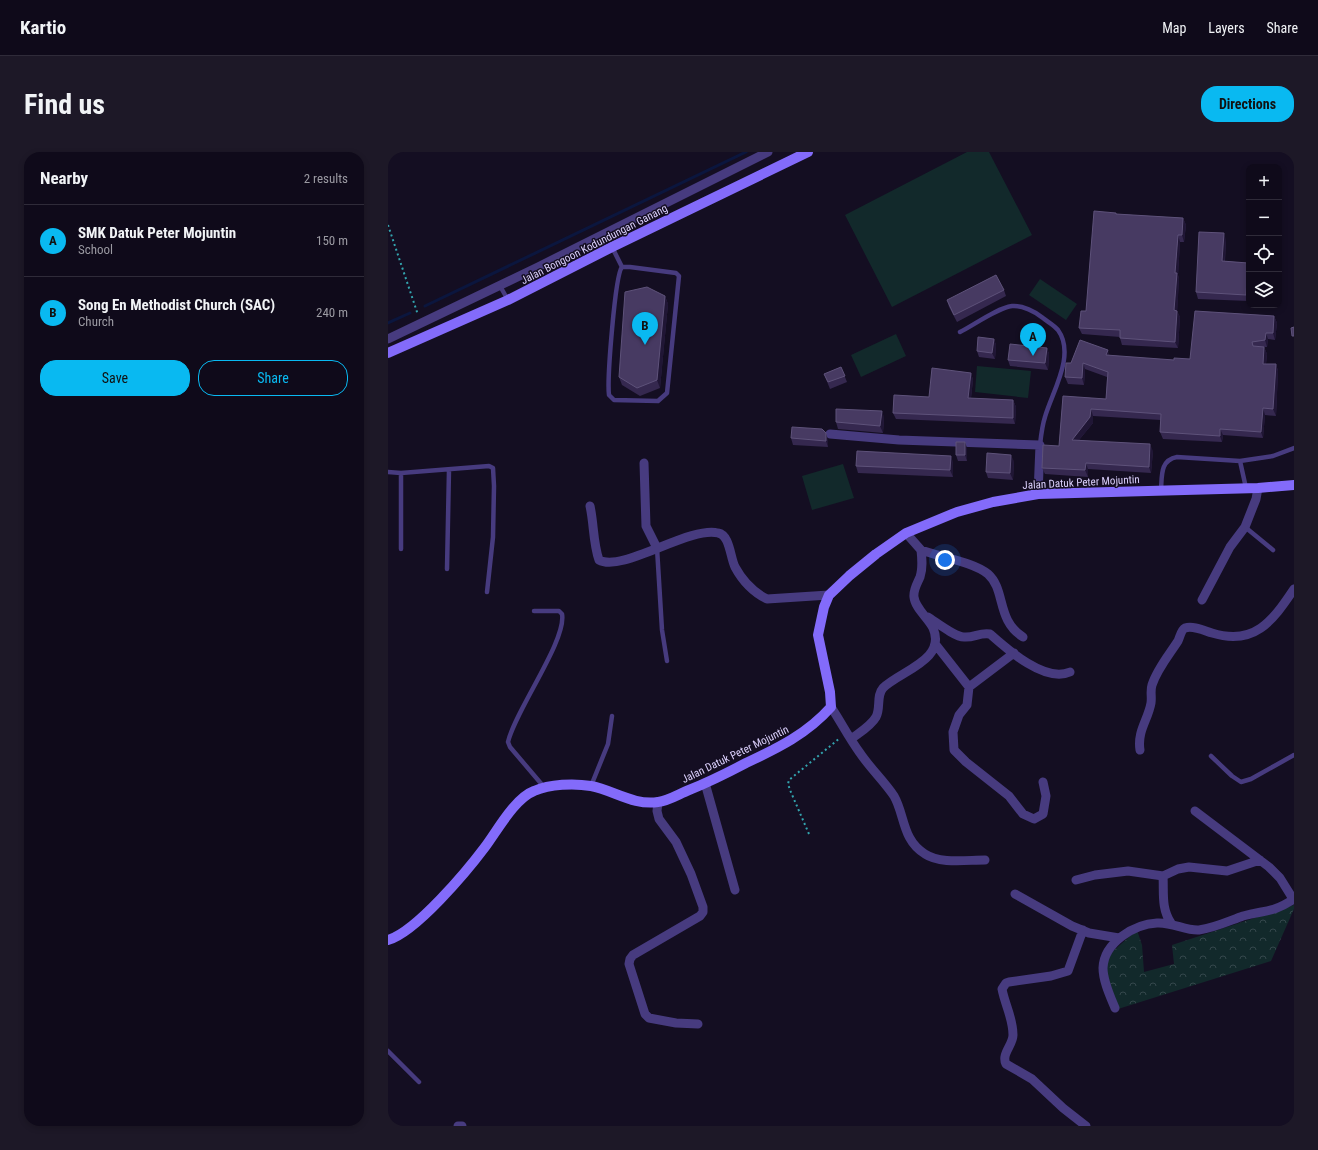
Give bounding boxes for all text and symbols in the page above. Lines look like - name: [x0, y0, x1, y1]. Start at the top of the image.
- text: Kartio: [20, 16, 66, 39]
- text: Map: [1162, 20, 1186, 36]
- text: Layers: [1208, 20, 1245, 36]
- text: Share: [1267, 20, 1298, 36]
- button: Directions: [1201, 86, 1294, 122]
- text: Find us: [24, 88, 105, 121]
- map controls: [1246, 164, 1282, 308]
- button: +: [1246, 164, 1282, 200]
- text: Nearby: [40, 168, 88, 188]
- text: 2 results: [304, 171, 348, 186]
- button: −: [1246, 200, 1282, 236]
- street label: Jalan Bongoon Kodundungan Ganang: [519, 202, 670, 287]
- text: SMK Datuk Peter Mojuntin: [78, 224, 236, 242]
- text: A: [49, 233, 57, 248]
- text: 150 m: [316, 233, 348, 248]
- button: locate: [1246, 236, 1282, 272]
- text: School: [78, 242, 113, 257]
- button: layers: [1246, 272, 1282, 308]
- text: Song En Methodist Church (SAC): [78, 296, 275, 314]
- text: B: [49, 305, 57, 320]
- text: 240 m: [316, 305, 348, 320]
- pin: B: [632, 312, 658, 345]
- text: Church: [78, 314, 114, 329]
- pin: A: [1020, 323, 1046, 356]
- button: Save: [40, 360, 190, 396]
- button: Share: [198, 360, 348, 396]
- street label: Jalan Datuk Peter Mojuntin: [1022, 473, 1140, 492]
- your location: [935, 550, 955, 570]
- street label: Jalan Datuk Peter Mojuntin: [680, 723, 791, 786]

